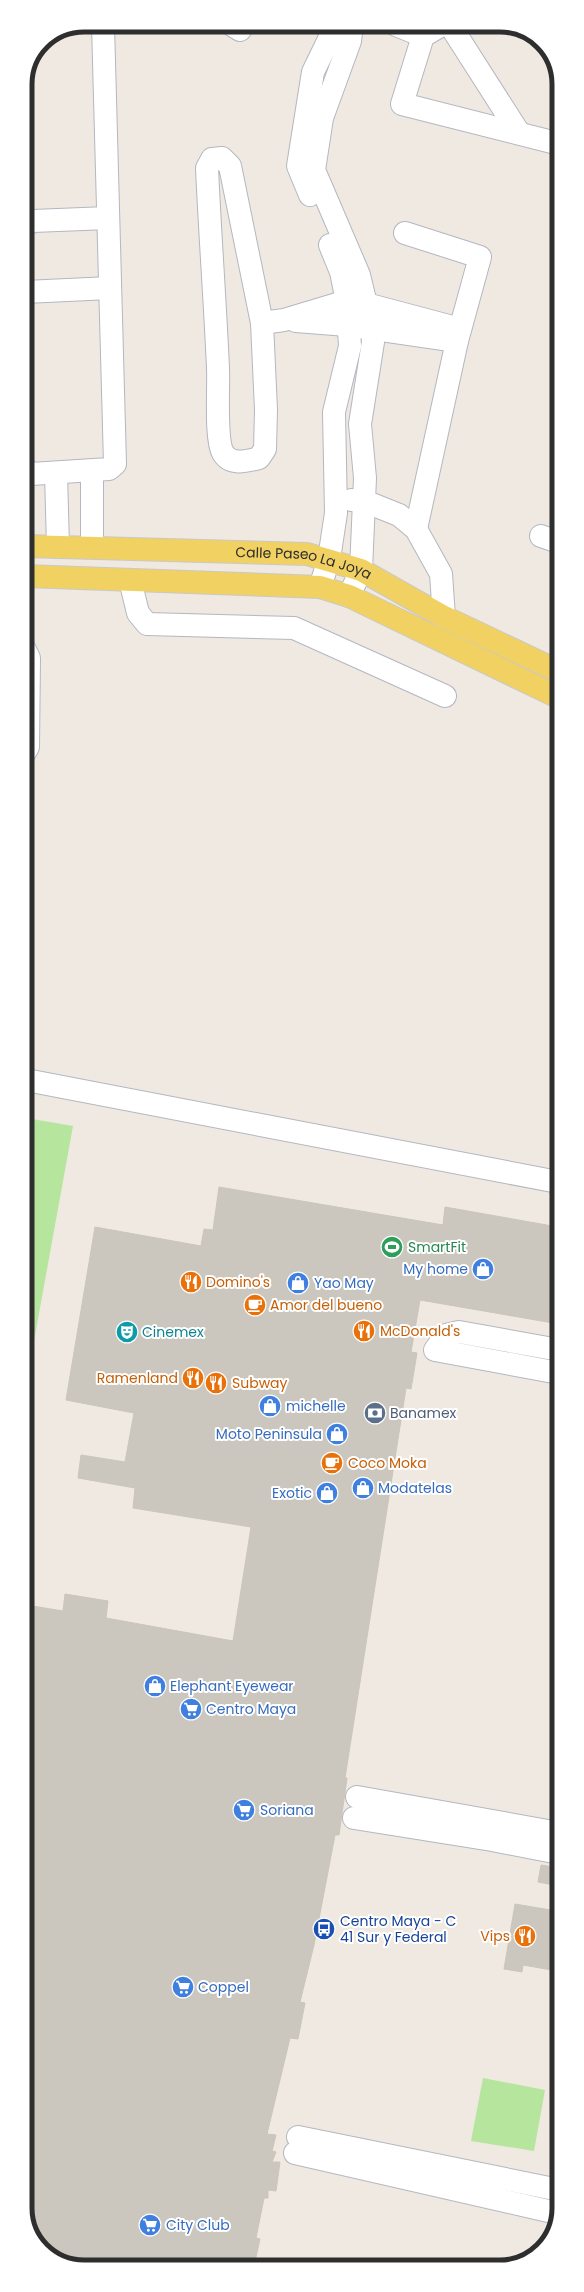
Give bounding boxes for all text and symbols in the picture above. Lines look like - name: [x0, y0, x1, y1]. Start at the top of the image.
- street label: Calle Paseo La Joya: [235, 542, 376, 584]
- sports icon: SmartFit: [379, 1234, 405, 1260]
- place label: SmartFit: [408, 1237, 466, 1257]
- shop icon: My home: [470, 1256, 496, 1282]
- place label: My home: [403, 1259, 468, 1279]
- restaurant icon: Domino's: [178, 1269, 204, 1295]
- shop icon: Yao May: [285, 1270, 311, 1296]
- place label: Domino's: [206, 1272, 270, 1292]
- place label: Yao May: [314, 1273, 374, 1293]
- cafe icon: Amor del bueno: [242, 1292, 268, 1318]
- place label: Amor del bueno: [270, 1295, 382, 1315]
- restaurant icon: McDonald's: [351, 1318, 377, 1344]
- theatre icon: Cinemex: [114, 1319, 140, 1345]
- place label: McDonald's: [380, 1321, 460, 1341]
- place label: Cinemex: [142, 1322, 204, 1342]
- restaurant icon: Ramenland: [180, 1365, 206, 1391]
- place label: Ramenland: [97, 1368, 178, 1388]
- restaurant icon: Subway: [203, 1370, 229, 1396]
- place label: Subway: [232, 1373, 288, 1393]
- shop icon: michelle: [257, 1393, 283, 1419]
- place label: michelle: [286, 1396, 346, 1416]
- bank icon: Banamex: [362, 1400, 388, 1426]
- place label: Banamex: [390, 1403, 457, 1423]
- shop icon: Moto Peninsula: [324, 1421, 350, 1447]
- place label: Moto Peninsula: [216, 1424, 322, 1444]
- cafe icon: Coco Moka: [319, 1450, 345, 1476]
- place label: Coco Moka: [348, 1453, 427, 1473]
- shop icon: Modatelas: [350, 1475, 376, 1501]
- place label: Modatelas: [378, 1478, 452, 1498]
- shop icon: Exotic: [314, 1480, 340, 1506]
- place label: Exotic: [272, 1483, 312, 1503]
- shop icon: Elephant Eyewear: [142, 1673, 168, 1699]
- place label: Elephant Eyewear: [170, 1676, 294, 1696]
- supermarket icon: Centro Maya: [178, 1696, 204, 1722]
- place label: Centro Maya: [206, 1699, 296, 1719]
- supermarket icon: Soriana: [231, 1797, 257, 1823]
- place label: Soriana: [260, 1800, 314, 1820]
- place label: Centro Maya - C 41 Sur y Federal: [340, 1911, 456, 1947]
- bus stop icon: Centro Maya - C 41 Sur y Federal: [311, 1916, 337, 1942]
- restaurant icon: Vips: [512, 1923, 538, 1949]
- place label: Vips: [480, 1926, 510, 1946]
- supermarket icon: Coppel: [170, 1974, 196, 2000]
- place label: Coppel: [198, 1977, 249, 1997]
- supermarket icon: City Club: [137, 2212, 163, 2238]
- place label: City Club: [166, 2215, 230, 2235]

